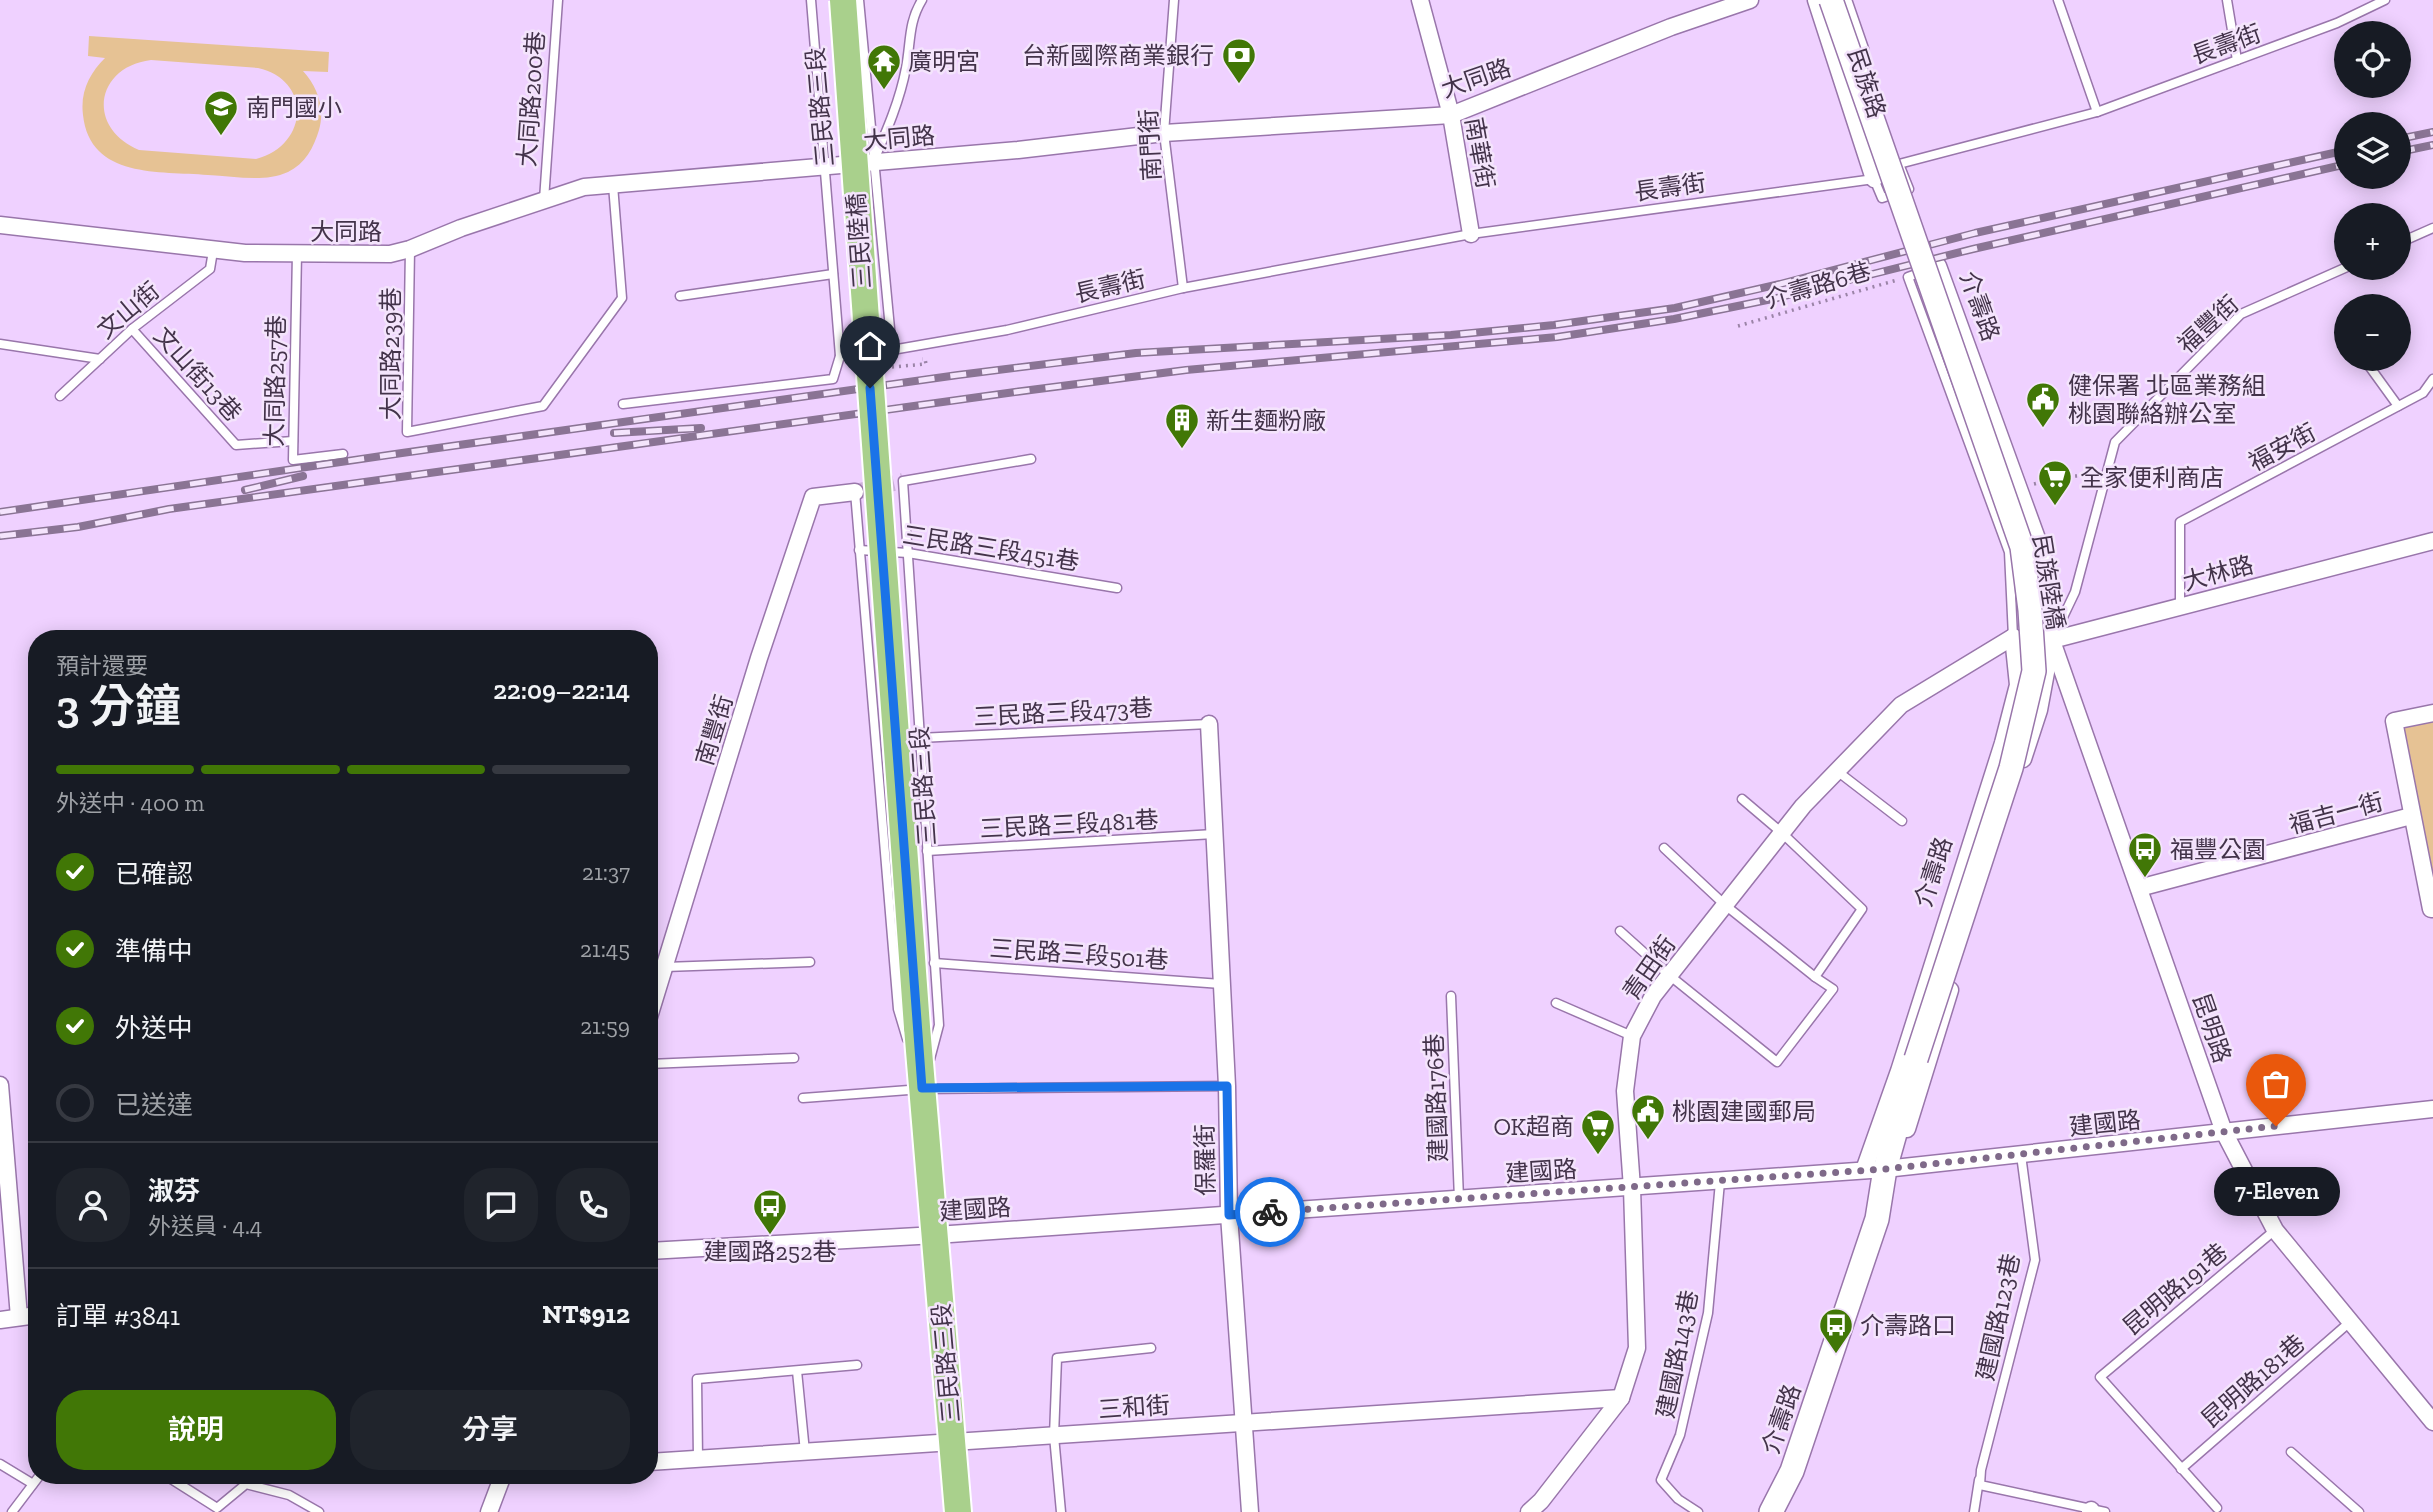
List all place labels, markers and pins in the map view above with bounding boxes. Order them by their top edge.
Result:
bank icon: 台新國際商業銀行 [1220,36,1258,85]
place label: 台新國際商業銀行 [1022,41,1214,70]
temple icon: 廣明宮 [865,42,903,91]
place label: 廣明宮 [908,47,980,76]
school or university icon: 南門國小 [202,88,240,137]
place label: 南門國小 [246,93,342,122]
pin [840,316,900,388]
place label: 健保署 北區業務組 桃園聯絡辦公室 [2068,371,2265,428]
public building icon: 健保署 北區業務組 桃園聯絡辦公室 [2024,380,2062,429]
building icon: 新生麵粉廠 [1163,401,1201,450]
place label: 新生麵粉廠 [1206,406,1326,435]
supermarket icon: 全家便利商店 [2036,458,2074,507]
place label: 全家便利商店 [2080,463,2224,492]
bus stop icon: 福豐公園 [2126,830,2164,879]
place label: 福豐公園 [2170,835,2266,864]
pin [2246,1054,2306,1126]
public building icon: 桃園建國郵局 [1629,1092,1667,1141]
place label: 桃園建國郵局 [1672,1097,1816,1126]
supermarket icon: OK超商 [1579,1107,1617,1156]
place label: OK超商 [1493,1112,1574,1141]
callout: 7-Eleven [2213,1168,2339,1217]
bus stop icon: 建國路252巷 [751,1187,789,1236]
place label: 建國路252巷 [703,1237,837,1266]
bus stop icon: 介壽路口 [1817,1306,1855,1355]
place label: 介壽路口 [1860,1311,1956,1340]

